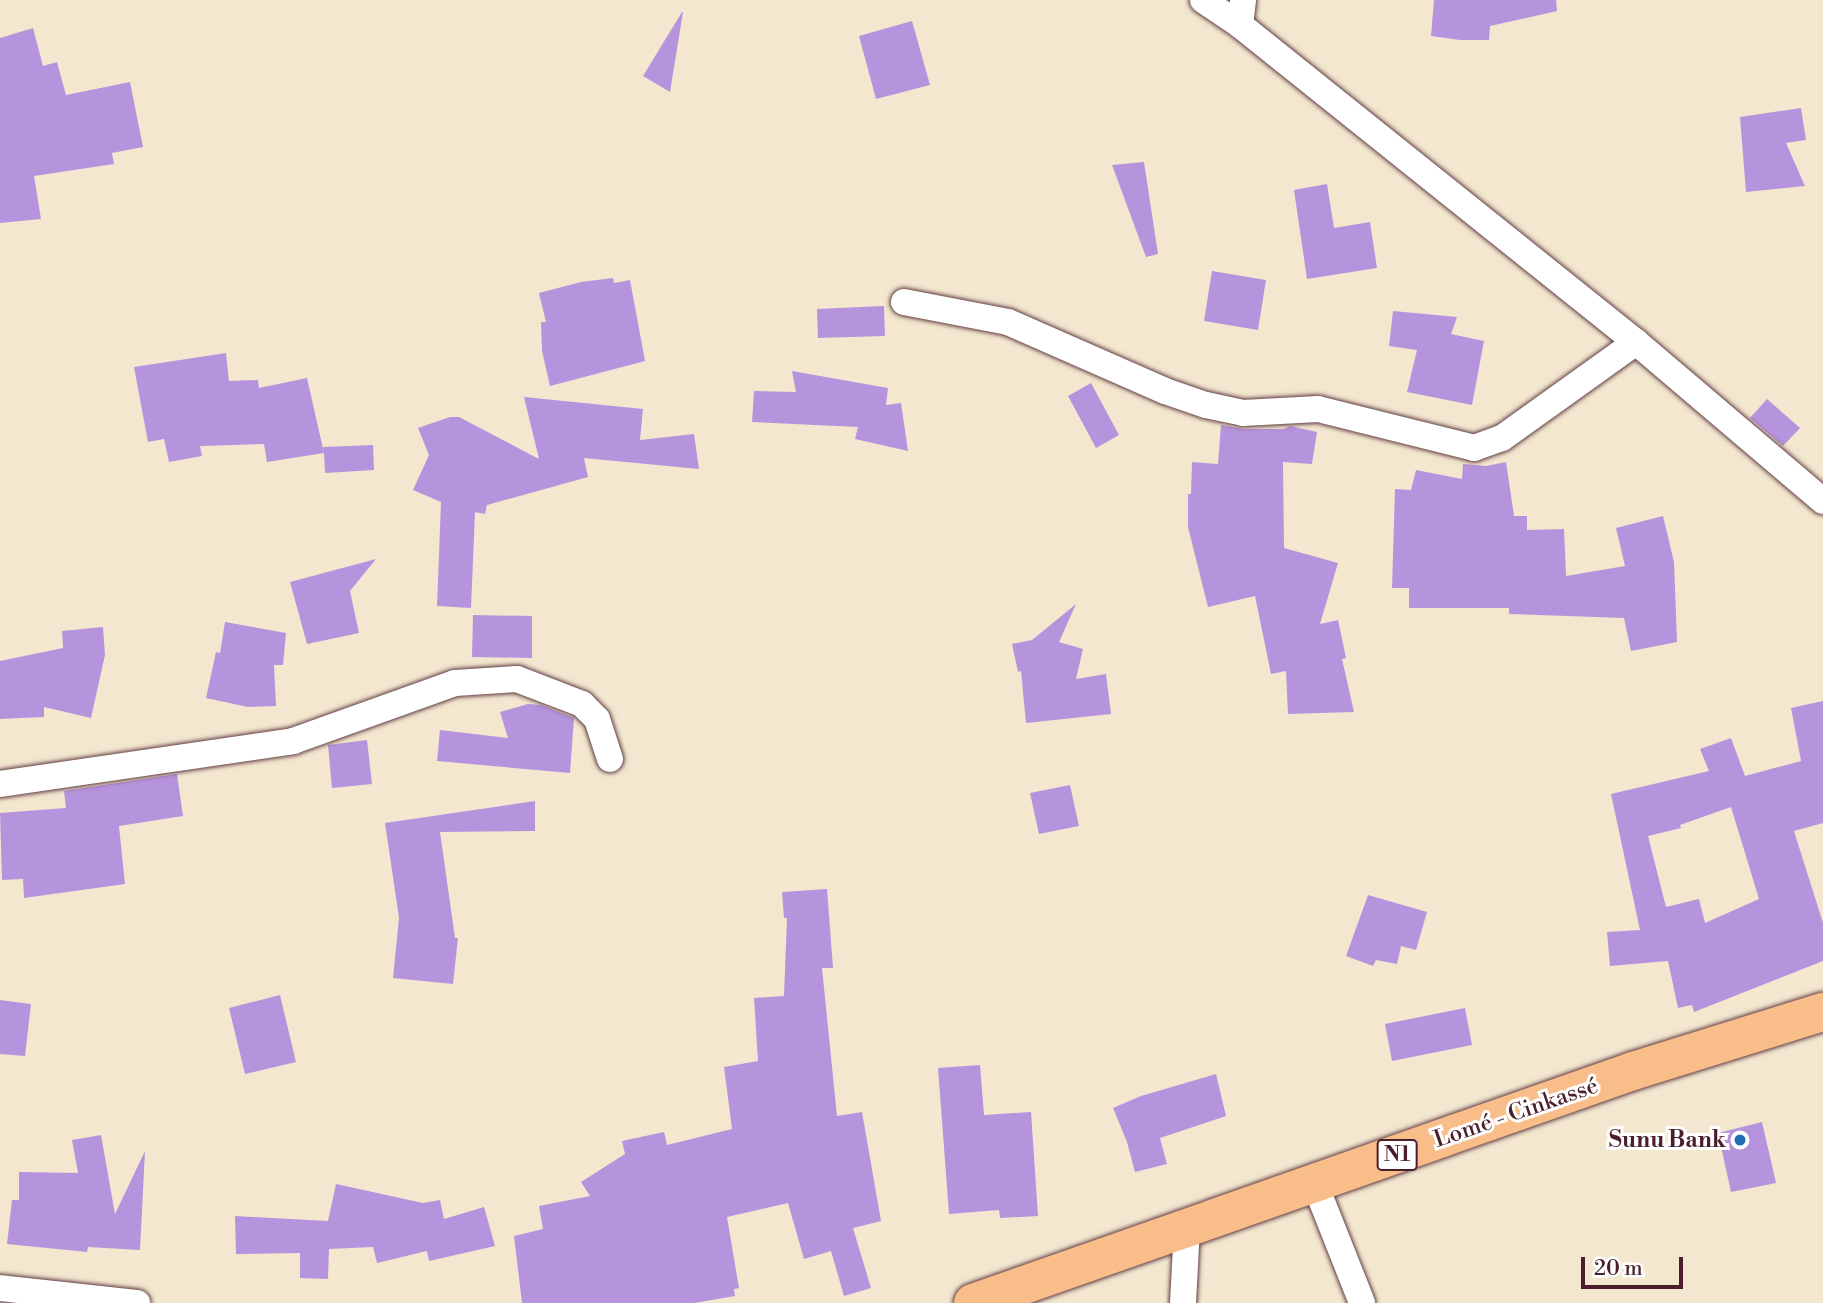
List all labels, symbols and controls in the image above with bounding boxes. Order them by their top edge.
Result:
street label: Lomé - Cinkassé [1430,1072,1602,1154]
place label: Sunu Bank [1609,1126,1726,1154]
marker: Sunu Bank [1732,1132,1748,1148]
road number: N1 [1376,1138,1418,1172]
scale bar [1585,1244,1686,1288]
text: 20 m [1594,1256,1643,1282]

